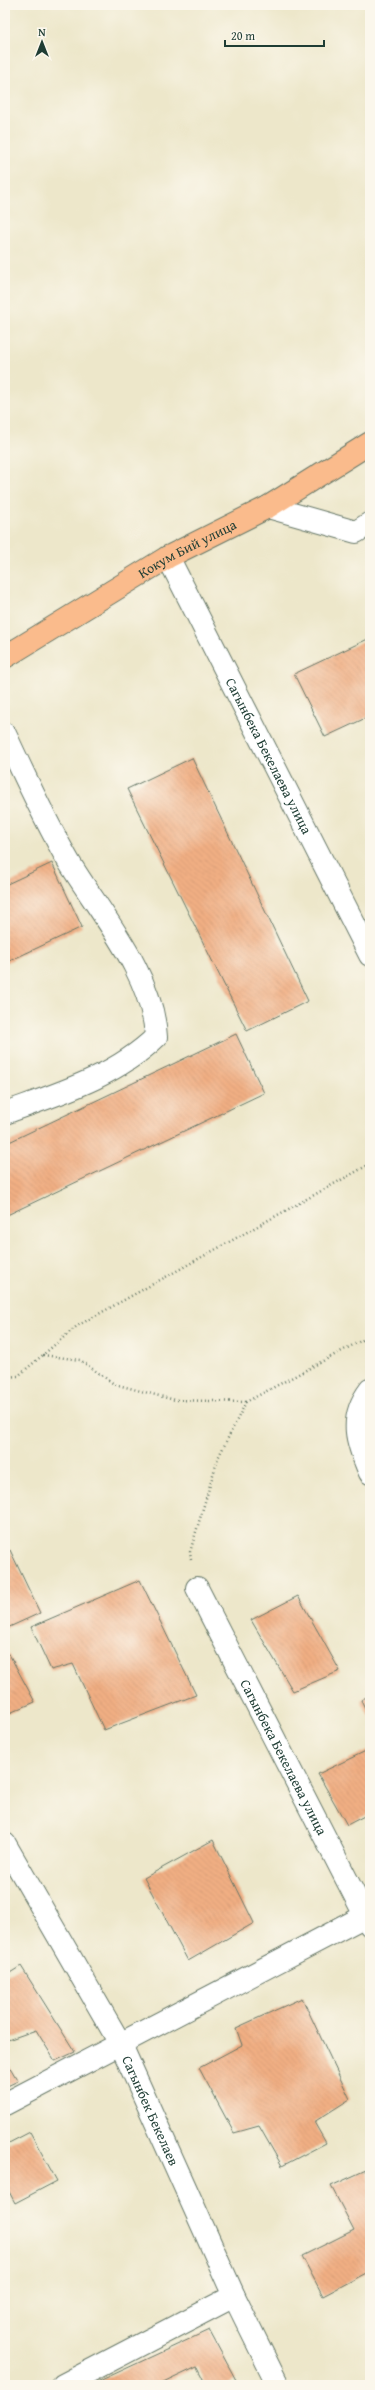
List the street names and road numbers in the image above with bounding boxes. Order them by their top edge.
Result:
street label: Кокум Бий улица [134,514,240,583]
street label: Сагынбека Бекелаева улица [221,674,317,838]
street label: Сагынбека Бекелаева улица [235,1676,332,1839]
street label: Сагынбек Бекелаев [117,2052,184,2169]

